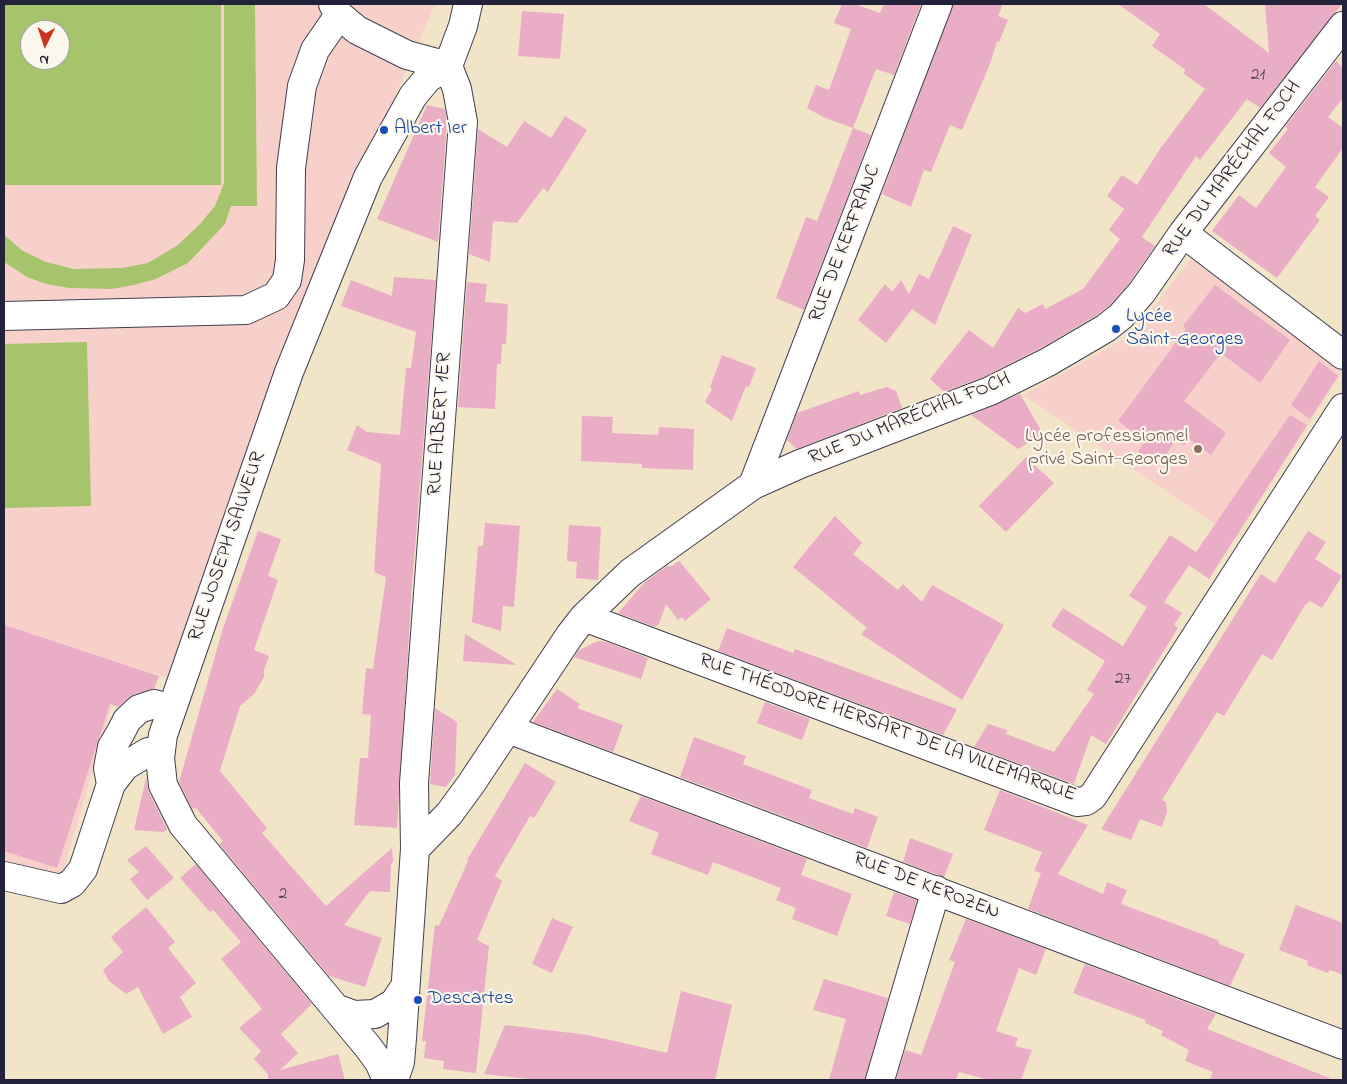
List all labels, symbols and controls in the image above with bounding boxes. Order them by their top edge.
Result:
north arrow [20,20,70,70]
text: N [39,49,49,70]
house number: 21 [1251,65,1265,87]
street label: RUE DU MARÉCHAL FOCH [1159,77,1307,263]
place label: Albert Ier [394,118,467,142]
marker: Albert Ier [378,124,390,136]
street label: RUE DE KERFRANC [805,162,887,326]
place label: Lycée Saint-Georges [1126,306,1244,353]
marker: Lycée Saint-Georges [1110,323,1122,335]
street label: RUE ALBERT 1ER [424,352,458,496]
street label: RUE DU MARÉCHAL FOCH [806,369,1014,471]
place label: Lycée professionnel privé Saint-Georges [1025,426,1188,473]
marker: Lycée professionnel privé Saint-Georges [1192,443,1204,455]
street label: RUE JOSEPH SAUVEUR [184,449,272,645]
street label: RUE THÉODORE HERSART DE LA VILLEMARQUE [695,649,1079,809]
house number: 27 [1115,669,1131,691]
street label: RUE DE KEROZEN [849,848,1003,926]
house number: 2 [279,884,287,906]
place label: Descartes [428,988,514,1012]
marker: Descartes [412,994,424,1006]

